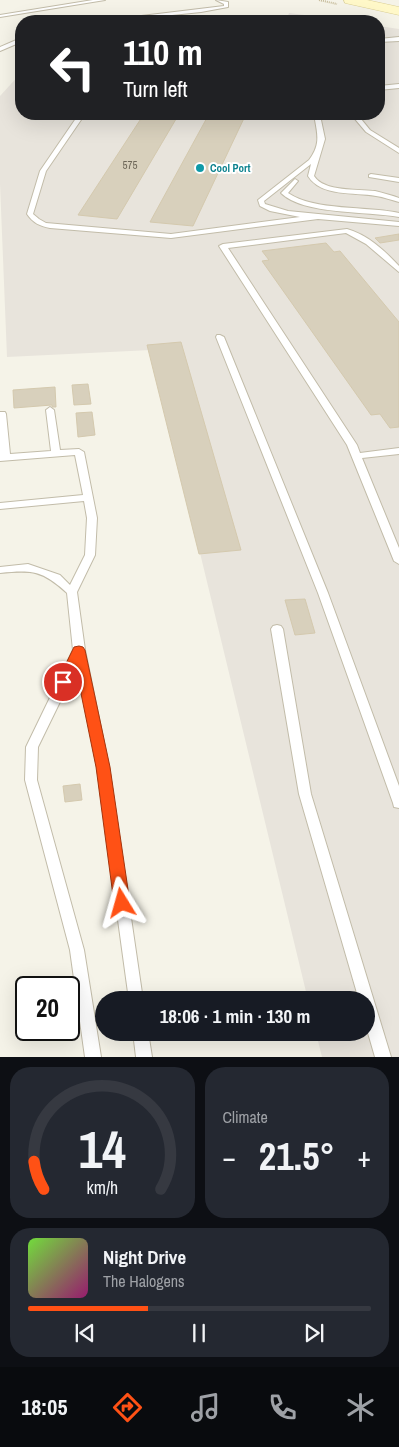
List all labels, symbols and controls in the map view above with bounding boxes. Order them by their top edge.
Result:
text: 110 m [123,29,203,76]
icon: left [40,35,105,100]
text: Turn left [123,74,188,104]
house number: 575 [122,158,138,172]
place label: Cool Port [210,161,251,175]
marker: Cool Port [194,162,206,174]
pin [42,661,84,703]
icon: arrive [49,668,77,696]
position arrow [95,876,147,928]
speed limit sign: 20 [15,976,80,1041]
text: 18:06 · 1 min · 130 m [160,1003,310,1029]
text: Climate [223,1106,268,1128]
text: 14 [79,1114,126,1184]
text: 21.5° [259,1131,335,1182]
text: − [223,1138,236,1176]
text: + [358,1138,371,1176]
text: km/h [86,1176,118,1200]
text: Night Drive [103,1244,186,1270]
text: The Halogens [103,1270,185,1292]
icon: previous [71,1319,99,1347]
icon: pause [185,1319,213,1347]
icon: next [300,1319,328,1347]
icon: directions [110,1390,145,1425]
icon: music [188,1390,223,1425]
icon: phone [265,1390,300,1425]
icon: climate [343,1390,378,1425]
text: 18:05 [21,1392,67,1422]

